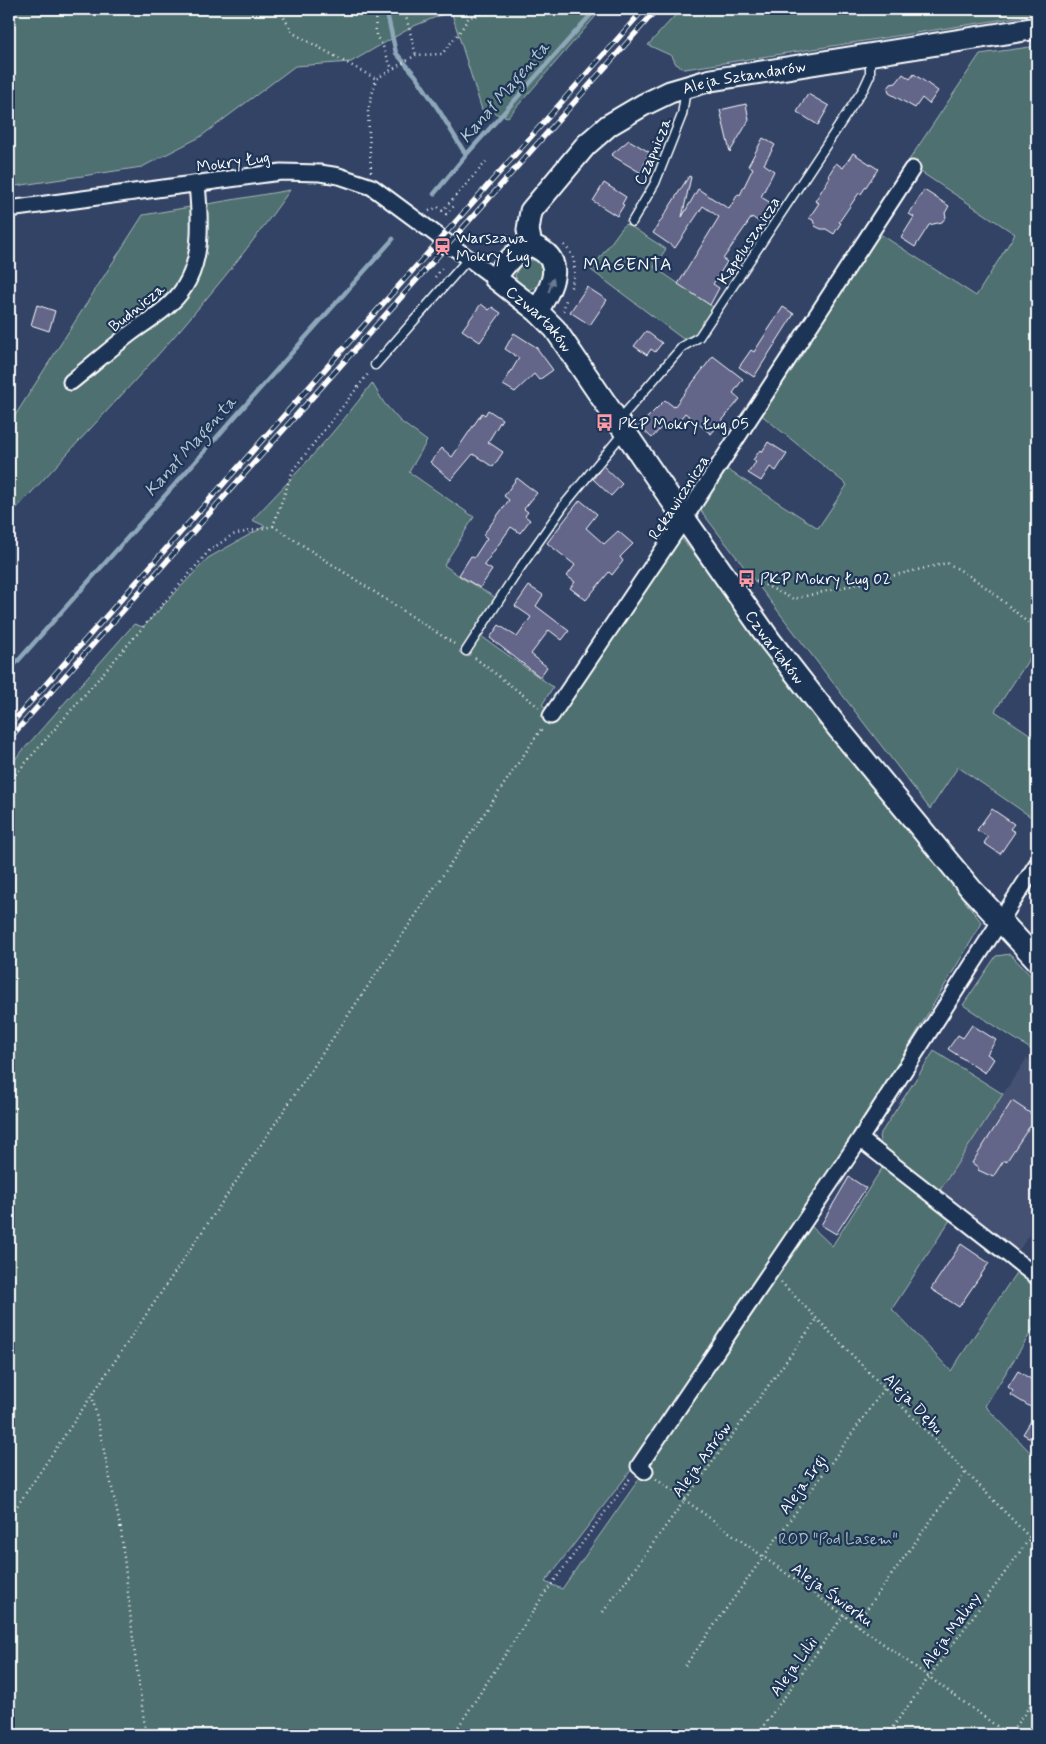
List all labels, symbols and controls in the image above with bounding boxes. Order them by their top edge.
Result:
water label: Kanał Magenta [454,36,558,150]
street label: Aleja Sztandarów [680,56,807,100]
street label: Czapnicza [630,114,677,189]
street label: Mokry Ług [195,147,271,178]
street label: Kapelusznicza [713,193,786,289]
place label: Warszawa Mokry Ług [456,228,530,267]
station icon: Warszawa Mokry Ług [432,236,452,256]
district label: MAGENTA [583,253,673,277]
one-way arrow [547,277,555,292]
street label: Budnicza [105,279,170,337]
street label: Czwartaków [501,282,577,357]
water label: Kanał Magenta [139,390,245,503]
bus stop icon: PKP Mokry Ług 05 [594,413,614,433]
place label: PKP Mokry Ług 05 [618,414,749,435]
street label: Rękawicznicza [644,451,715,544]
bus stop icon: PKP Mokry Ług 02 [736,568,756,588]
place label: PKP Mokry Ług 02 [760,569,891,590]
street label: Czwartaków [740,607,809,689]
street label: Aleja Dębu [879,1369,947,1439]
street label: Aleja Astrów [668,1418,737,1502]
street label: Aleja Irgi [775,1451,833,1519]
park label: ROD "Pod Lasem" [778,1529,898,1550]
street label: Aleja Świerku [787,1558,877,1632]
street label: Aleja Maliny [917,1589,986,1673]
street label: Aleja Lilii [766,1633,823,1701]

